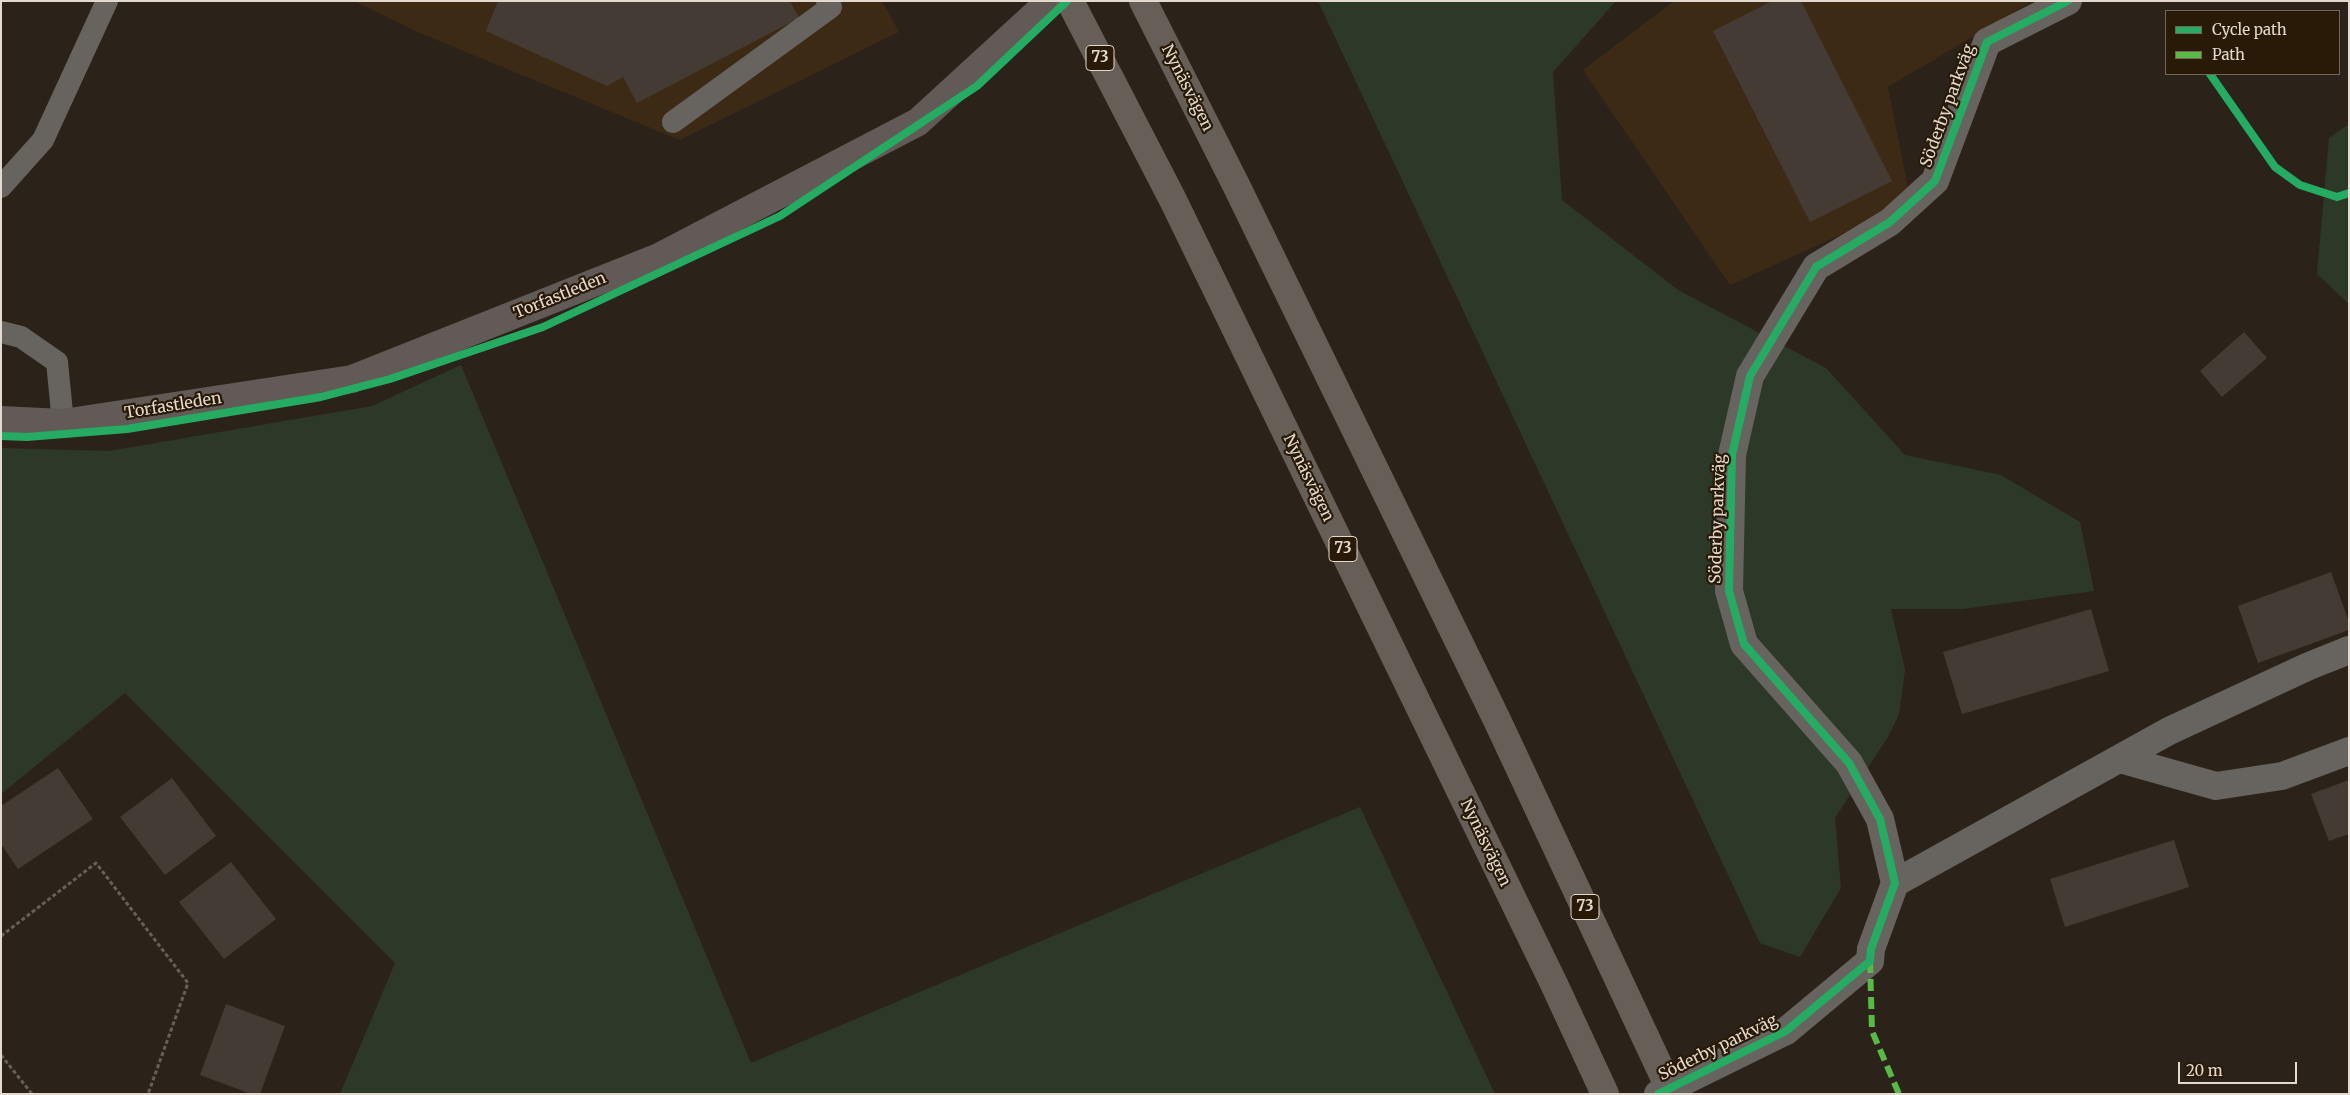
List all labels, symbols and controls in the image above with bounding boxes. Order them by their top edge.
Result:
legend [2165,10,2340,75]
text: Cycle path [2212,20,2287,39]
street label: Nynäsvägen [1157,42,1217,134]
street label: Söderby parkväg [1917,42,1979,170]
text: Path [2212,45,2245,64]
road number: 73 [1086,46,1114,70]
street label: Torfastleden [511,269,609,323]
street label: Torfastleden [123,389,223,423]
street label: Nynäsvägen [1279,431,1337,525]
street label: Söderby parkväg [1706,454,1730,584]
road number: 73 [1329,536,1357,562]
street label: Nynäsvägen [1456,796,1514,890]
road number: 73 [1571,894,1599,920]
street label: Söderby parkväg [1655,1011,1781,1085]
scale bar [2180,1052,2299,1084]
text: 20 m [2186,1061,2223,1080]

